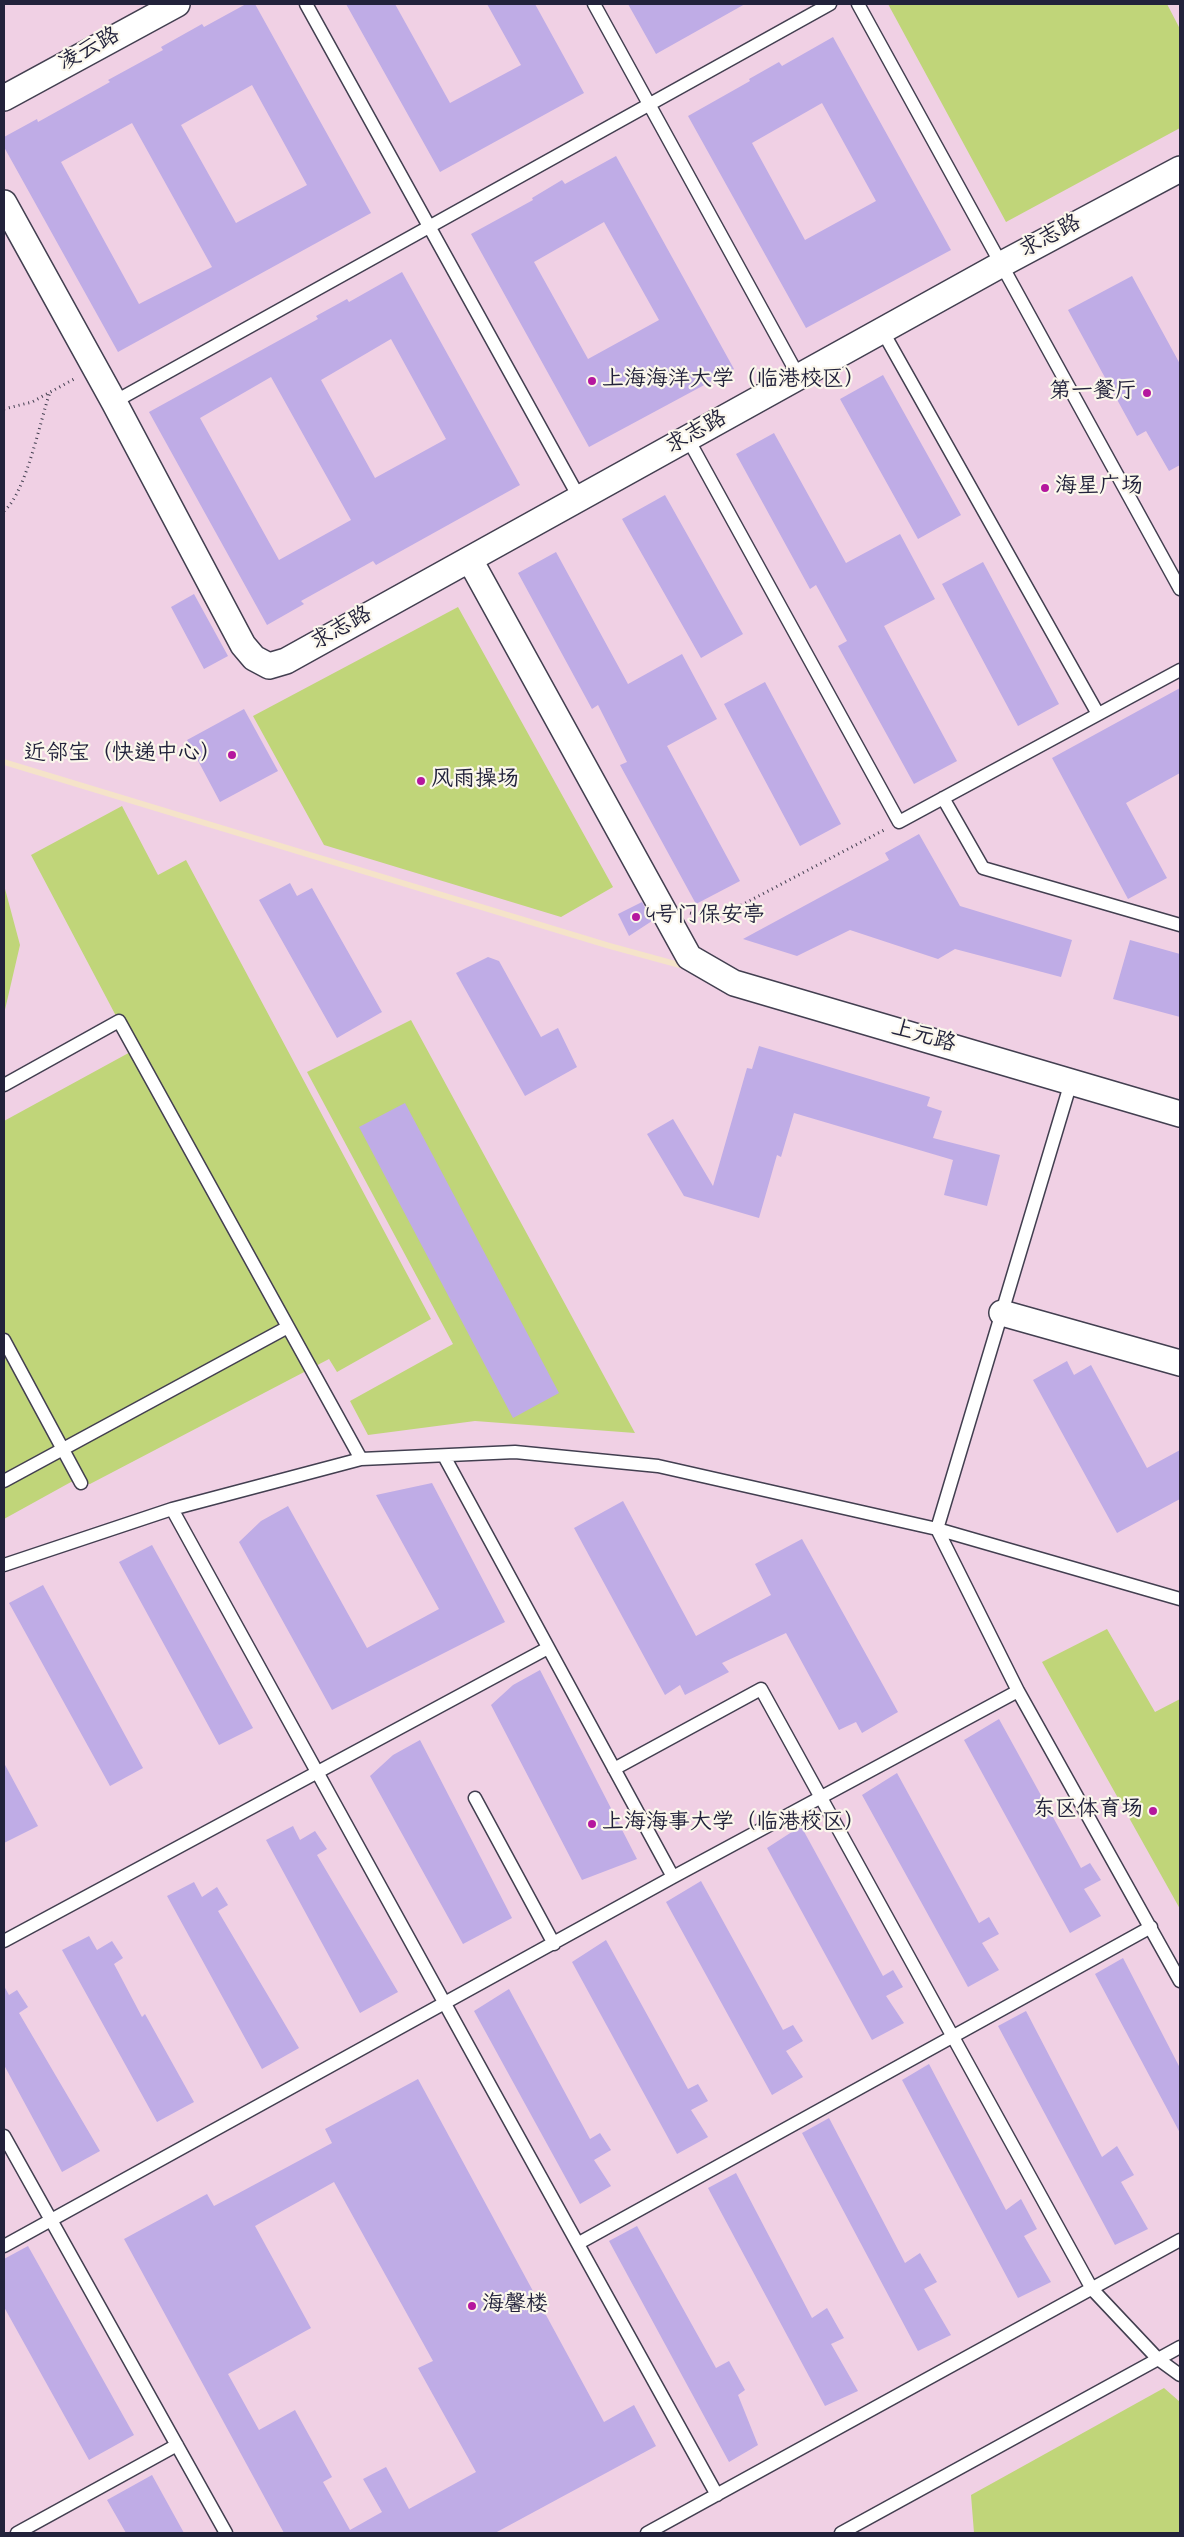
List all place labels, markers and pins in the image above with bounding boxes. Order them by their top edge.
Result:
place label: 上海海洋大学（临港校区） [602,368,866,394]
marker: 上海海洋大学（临港校区） [586,375,598,387]
place label: 第一餐厅 [1049,380,1137,406]
marker: 第一餐厅 [1141,387,1153,399]
place label: 海星广场 [1055,475,1143,501]
marker: 海星广场 [1039,482,1051,494]
place label: 近邻宝（快递中心） [24,742,222,768]
marker: 近邻宝（快递中心） [226,749,238,761]
place label: 风雨操场 [431,768,519,794]
marker: 风雨操场 [415,775,427,787]
place label: 4号门保安亭 [646,904,765,930]
marker: 4号门保安亭 [630,911,642,923]
place label: 东区体育场 [1033,1798,1143,1824]
marker: 东区体育场 [1147,1805,1159,1817]
place label: 上海海事大学（临港校区） [602,1811,866,1837]
marker: 上海海事大学（临港校区） [586,1818,598,1830]
place label: 海馨楼 [482,2293,548,2319]
marker: 海馨楼 [466,2300,478,2312]

